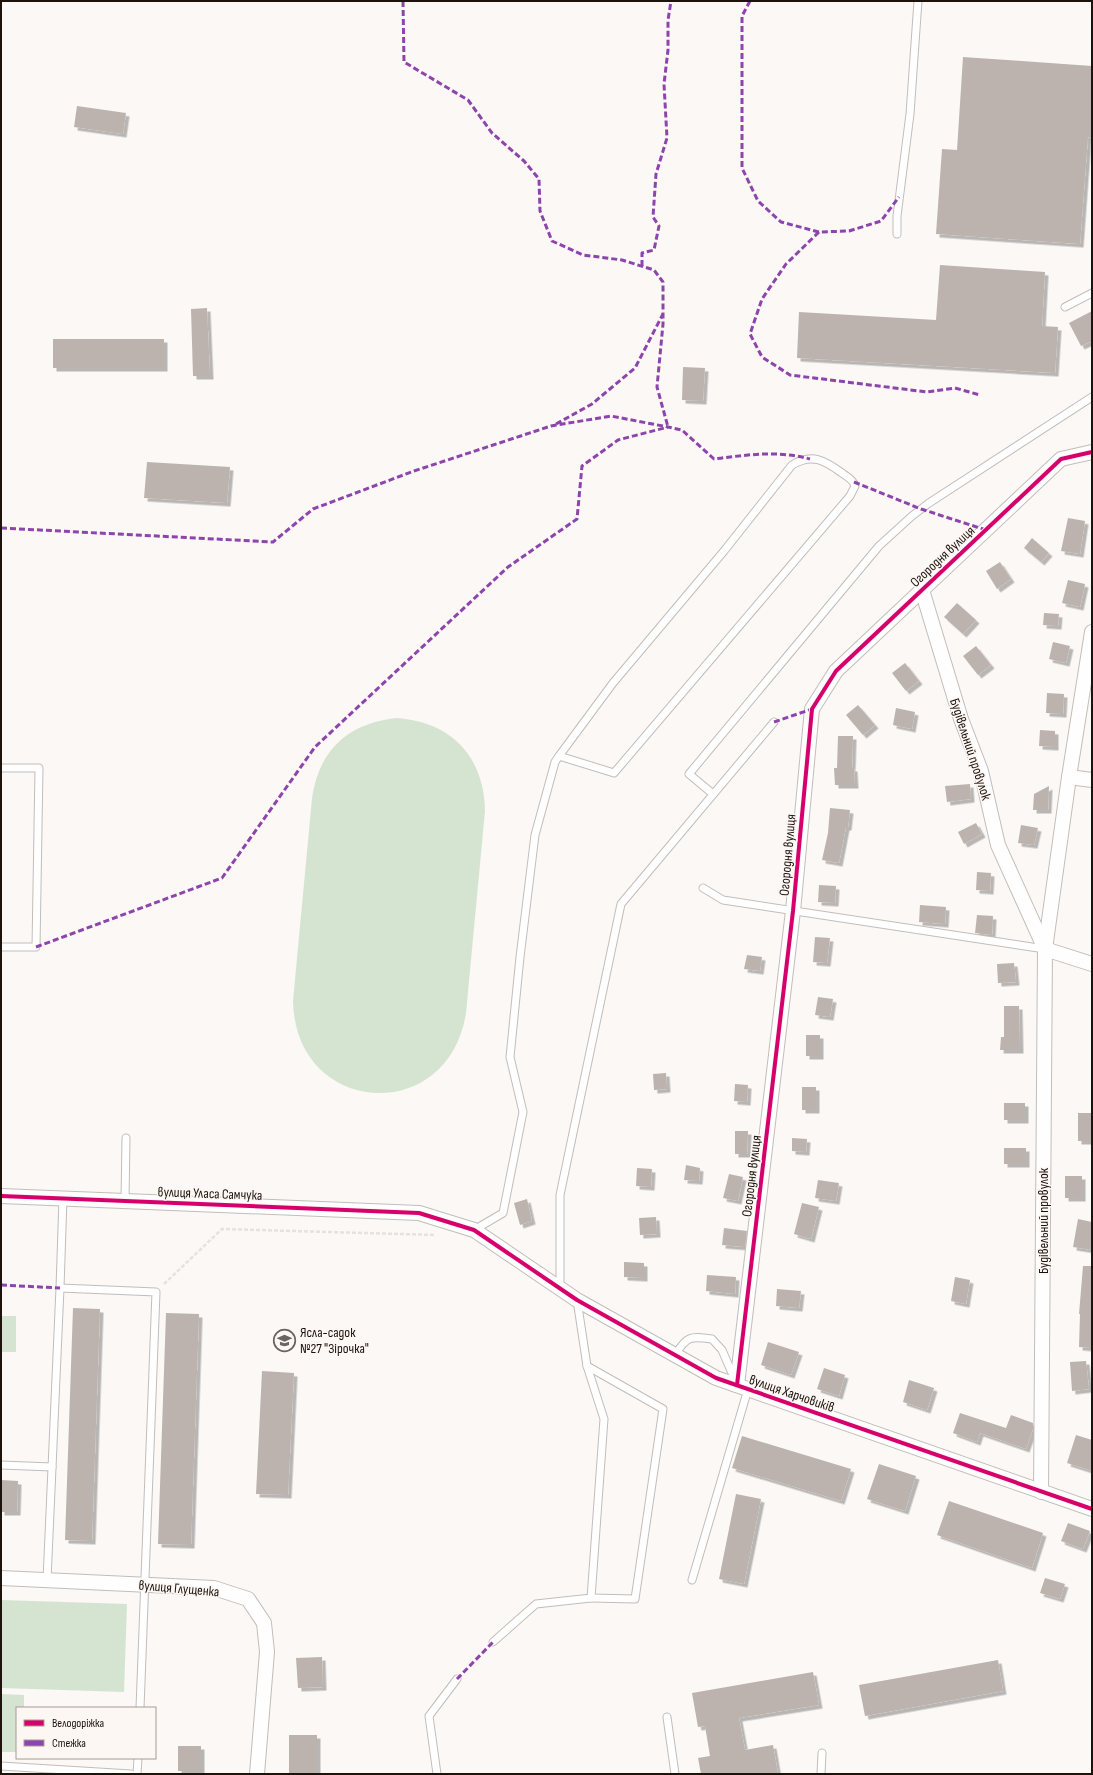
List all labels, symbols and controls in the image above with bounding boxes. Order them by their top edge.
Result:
street label: Огородня вулиця [907,522,978,591]
street label: Будівельний провулок [946,696,995,803]
street label: Огородня вулиця [775,813,800,897]
street label: Огородня вулиця [738,1134,765,1218]
street label: Будівельний провулок [1035,1167,1052,1274]
street label: вулиця Уласа Самчука [157,1183,263,1204]
place label: Ясла-садок №27 "Зірочка" [300,1324,369,1357]
school or university icon: Ясла-садок №27 "Зірочка" [271,1327,297,1353]
street label: вулиця Харчовиків [747,1371,837,1416]
street label: вулиця Глущенка [138,1577,220,1600]
legend [16,1707,156,1759]
text: Велодоріжка [52,1716,104,1731]
text: Стежка [52,1736,86,1751]

